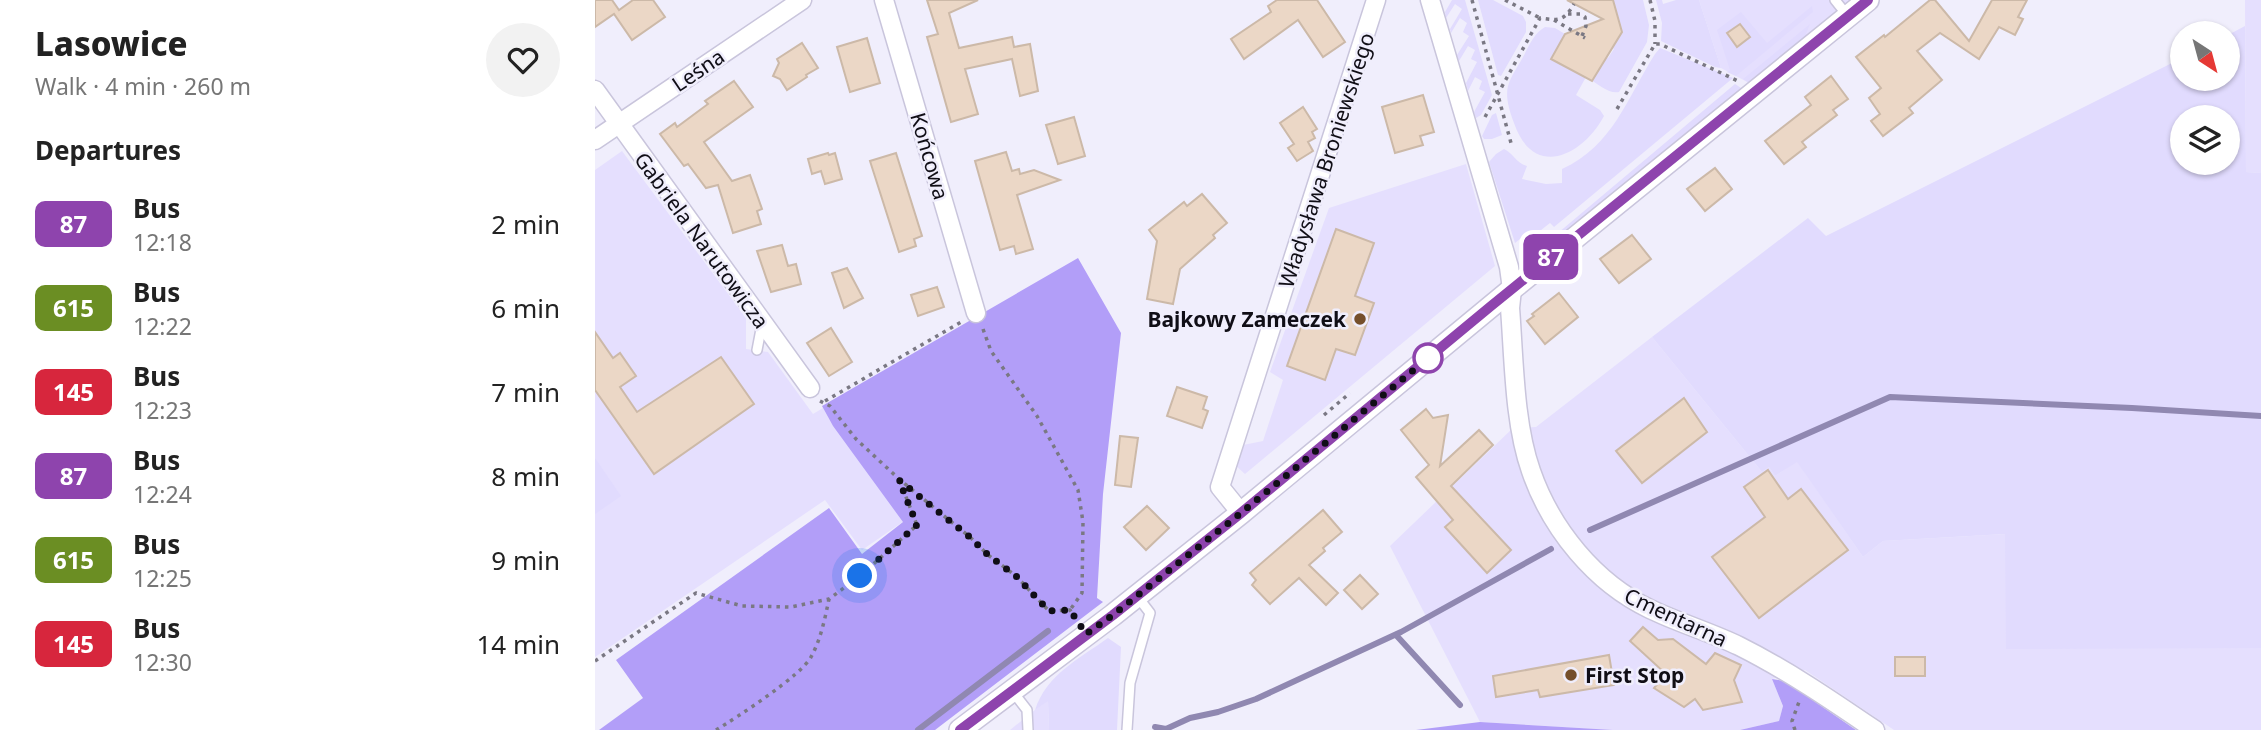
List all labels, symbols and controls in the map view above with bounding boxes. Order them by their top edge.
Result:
text: Lasowice [35,21,188,66]
north arrow [2170,21,2240,91]
map controls [2170,21,2240,175]
button: heart [486,23,560,97]
street label: Władysława Broniewskiego [1272,29,1380,291]
street label: Leśna [666,42,730,98]
text: Walk · 4 min · 260 m [35,70,251,102]
button: layers [2170,105,2240,175]
street label: Końcowa [904,109,956,203]
text: Departures [35,132,181,168]
street label: Gabriela Narutowicza [629,146,775,334]
text: Bus [133,190,180,226]
text: 2 min [491,206,560,242]
text: 87 [60,207,87,240]
text: 12:18 [133,226,192,258]
line badge: 87 [1520,234,1583,280]
text: 87 [1537,240,1565,273]
text: Bus [133,274,180,310]
text: 6 min [491,290,560,326]
text: 615 [53,291,94,324]
place label: Bajkowy Zameczek [1148,305,1347,333]
text: 12:22 [133,310,192,342]
marker: Bajkowy Zameczek [1352,311,1368,327]
unlabelled marker [1413,343,1443,373]
text: Bus [133,358,180,394]
text: 7 min [491,374,560,410]
text: 145 [53,375,94,408]
text: 12:23 [133,394,192,426]
text: Bus [133,442,180,478]
text: 8 min [491,458,560,494]
text: 87 [60,459,87,492]
text: 12:24 [133,478,192,510]
text: Bus [133,526,180,562]
text: 9 min [491,542,560,578]
text: 615 [53,543,94,576]
your location [842,558,877,593]
text: 12:25 [133,562,192,594]
street label: Cmentarna [1620,581,1732,653]
text: Bus [133,610,180,646]
text: 14 min [476,626,560,662]
text: 145 [53,627,94,660]
text: 12:30 [133,646,192,678]
place label: First Stop [1585,661,1684,689]
marker: First Stop [1563,667,1579,683]

